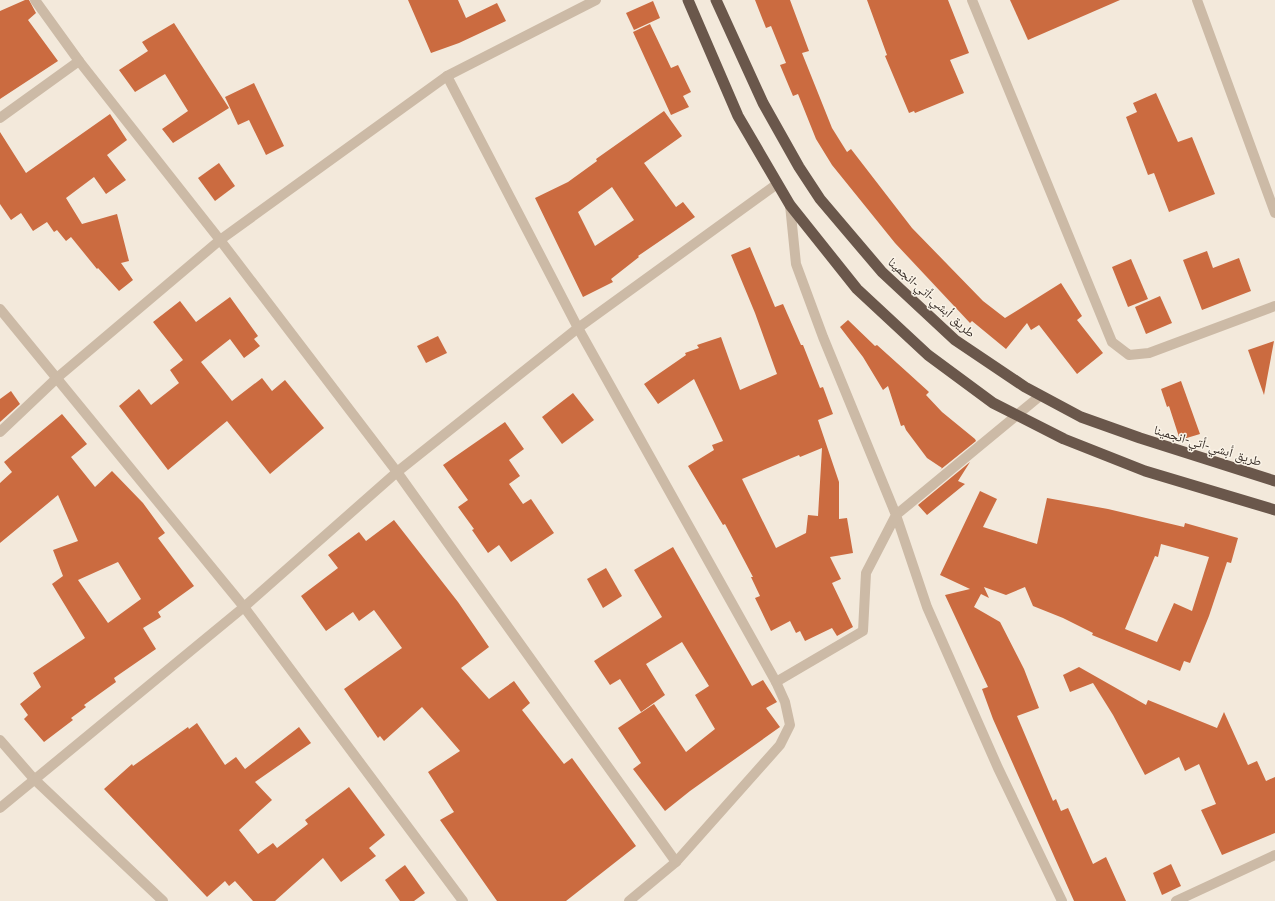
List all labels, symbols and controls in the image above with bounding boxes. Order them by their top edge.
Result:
street label: طريق أبشي-أتي-انجمينا [883,254,978,343]
street label: طريق أبشي-أتي-انجمينا [1151,422,1264,472]

